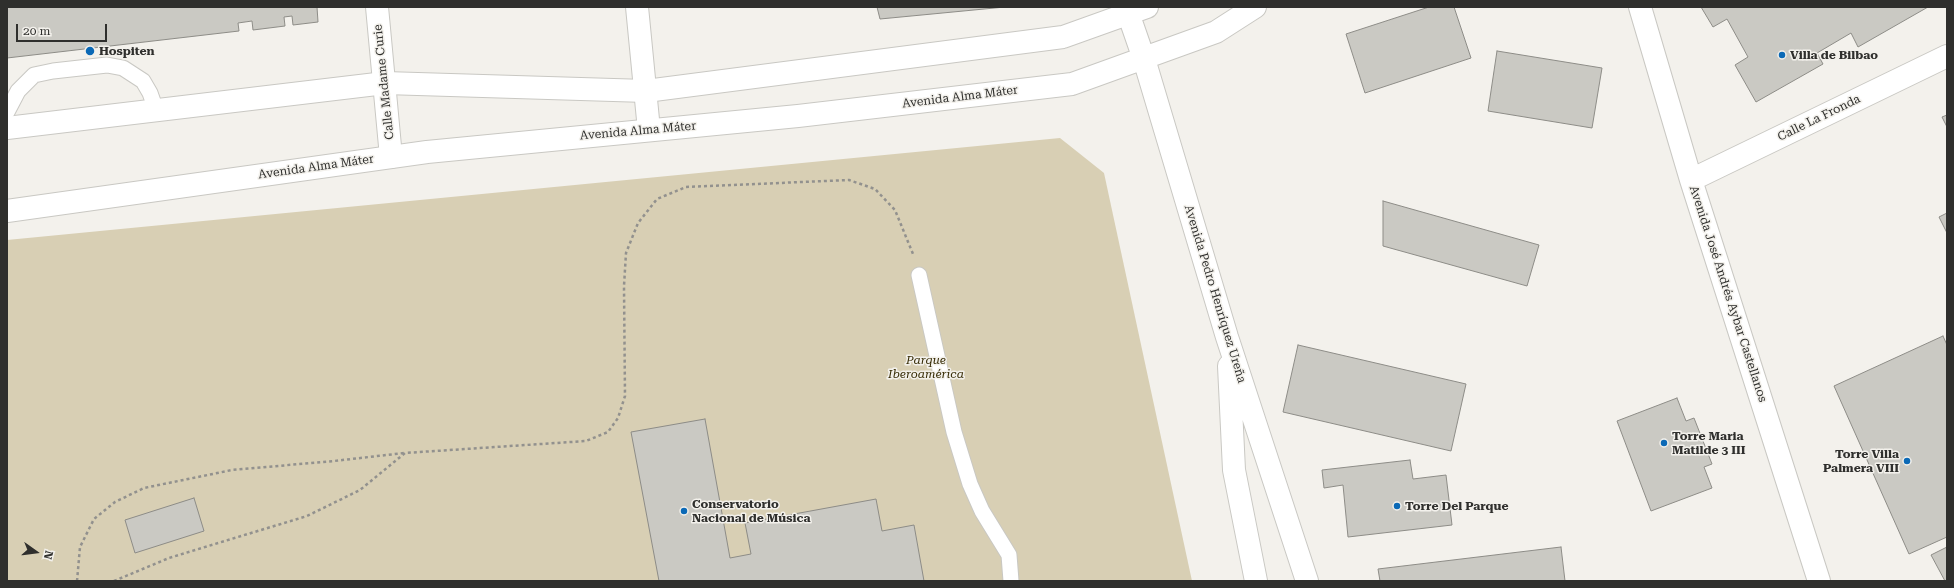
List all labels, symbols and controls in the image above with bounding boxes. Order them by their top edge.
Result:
scale bar [18,16,109,42]
text: 20 m [23,24,50,38]
street label: Calle Madame Curie [371,24,397,140]
place label: Hospiten [99,44,155,58]
marker: Hospiten [84,45,96,57]
place label: Villa de Bilbao [1790,48,1878,62]
marker: Villa de Bilbao [1777,50,1787,60]
street label: Avenida Alma Máter [901,83,1019,111]
street label: Calle La Fronda [1775,92,1863,144]
street label: Avenida Alma Máter [579,119,697,143]
street label: Avenida Alma Máter [257,152,375,182]
street label: Avenida José Andrés Aybar Castellanos [1686,184,1770,404]
street label: Avenida Pedro Henríquez Ureña [1181,203,1249,385]
park label: Parque Iberoamérica [888,353,964,381]
place label: Torre Maria Matilde 3 III [1672,429,1745,457]
marker: Torre Maria Matilde 3 III [1659,438,1669,448]
place label: Torre Villa Palmera VIII [1823,447,1899,475]
marker: Torre Villa Palmera VIII [1902,456,1912,466]
place label: Conservatorio Nacional de Música [692,497,810,525]
place label: Torre Del Parque [1405,499,1509,513]
marker: Torre Del Parque [1392,501,1402,511]
marker: Conservatorio Nacional de Música [679,506,689,516]
north arrow [16,532,56,572]
text: N [41,549,55,561]

